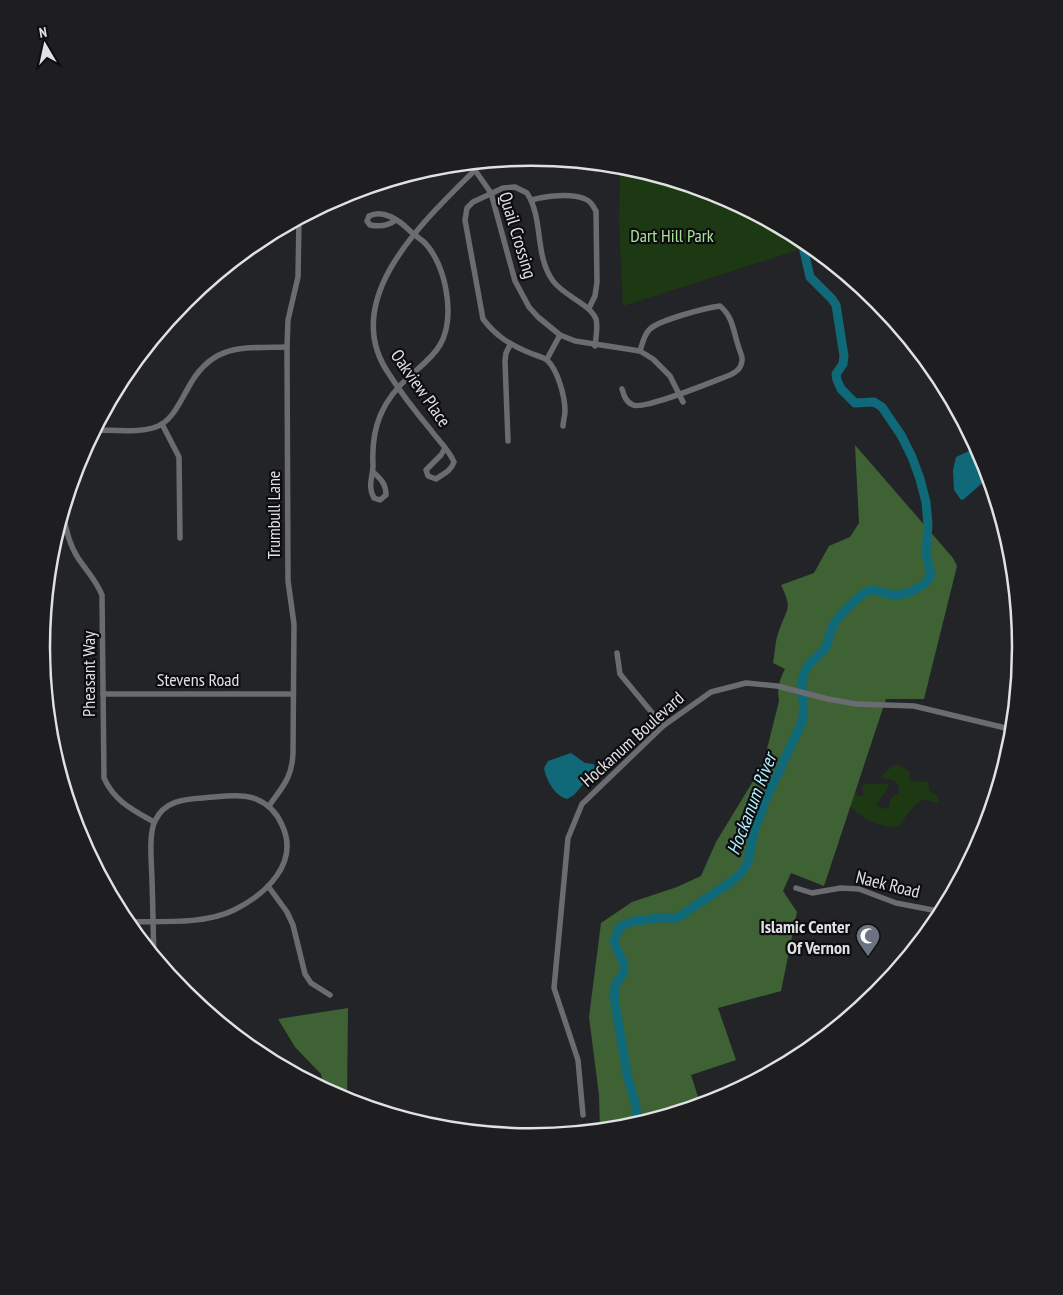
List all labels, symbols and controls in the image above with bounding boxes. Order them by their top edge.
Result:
north arrow [20,20,70,70]
text: N [38,23,48,42]
street label: Quail Crossing [494,189,542,281]
park label: Dart Hill Park [630,224,714,247]
street label: Oakview Place [386,345,456,431]
street label: Trumbull Lane [262,471,285,559]
street label: Pheasant Way [77,631,100,717]
street label: Stevens Road [157,668,239,691]
street label: Hockanum Boulevard [575,686,689,792]
water label: Hockanum River [721,747,782,858]
street label: Naek Road [853,865,923,903]
place label: Islamic Center Of Vernon [761,915,851,959]
mosque icon: Islamic Center Of Vernon [855,923,881,957]

